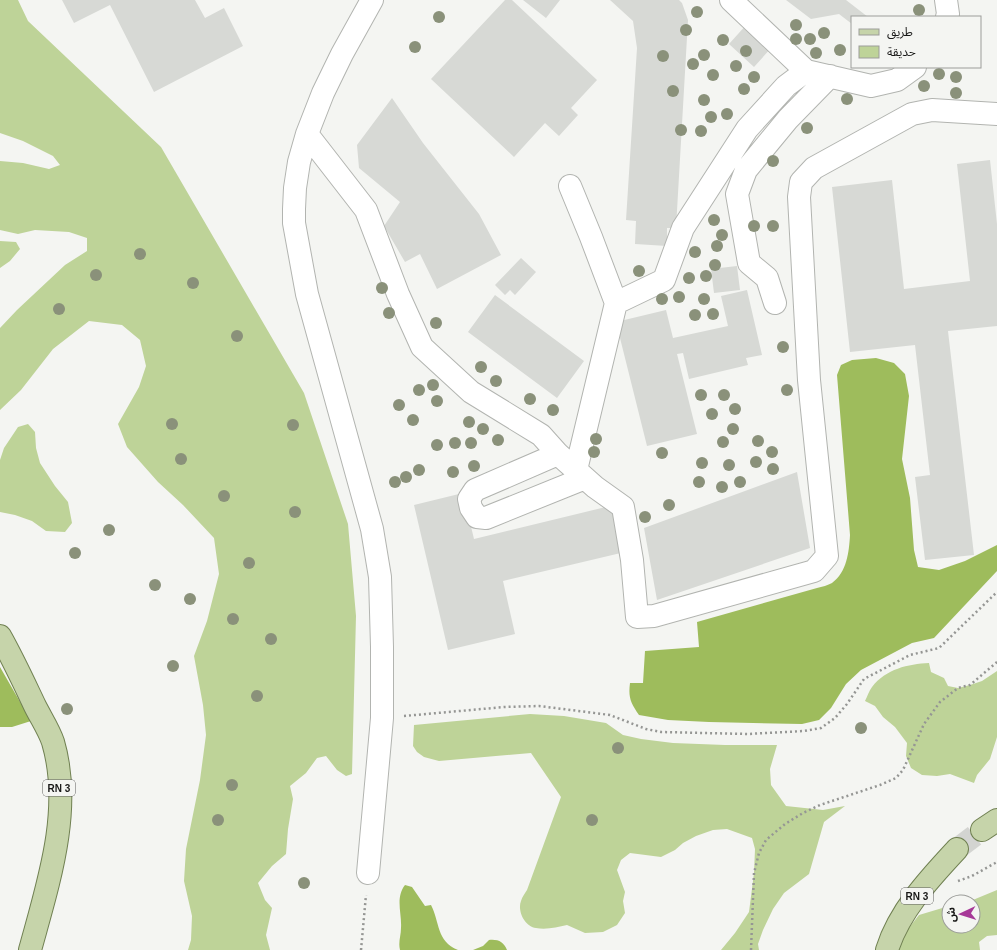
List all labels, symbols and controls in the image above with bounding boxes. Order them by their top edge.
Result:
legend [851,16,981,68]
text: طريق [887,25,913,40]
text: حديقة [887,45,916,59]
road number: RN 3 [43,780,75,796]
road number: RN 3 [901,888,933,904]
north arrow [941,894,981,934]
text: ش [945,907,959,923]

